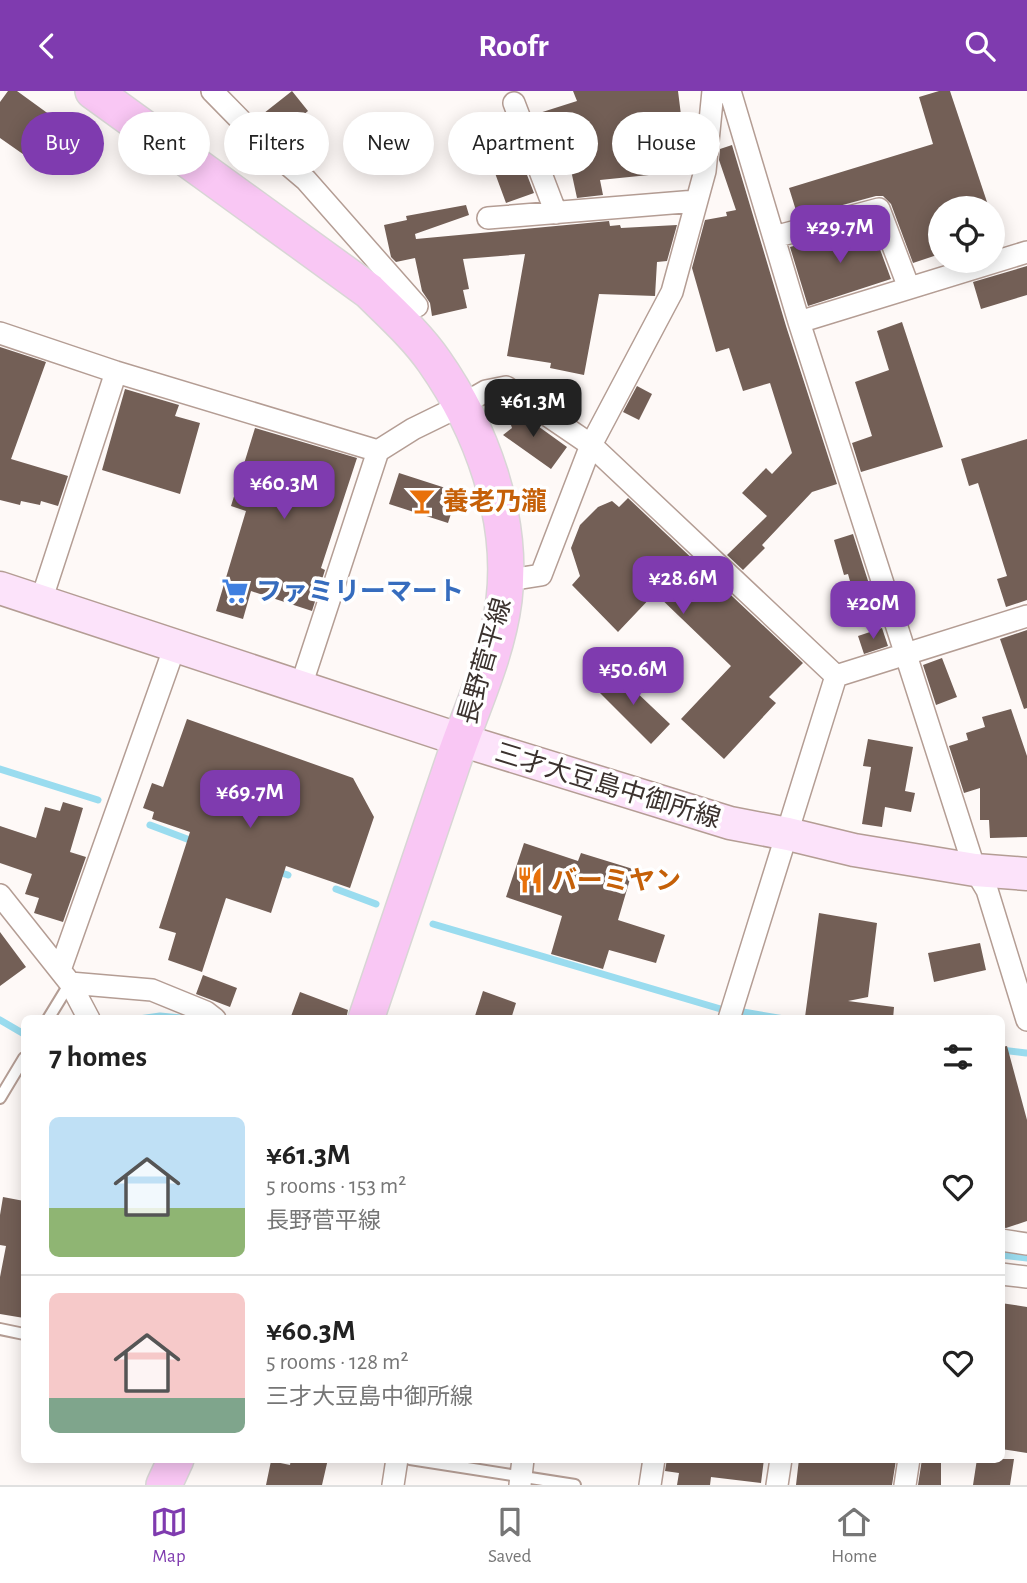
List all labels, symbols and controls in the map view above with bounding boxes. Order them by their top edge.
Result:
icon: back [28,27,66,65]
icon: search [961,27,999,65]
text: Roofr [478,30,549,62]
chip: Buy [21,112,104,175]
chip: Rent [118,112,210,175]
chip: Filters [224,112,329,175]
chip: New [343,112,434,175]
chip: Apartment [448,112,598,175]
chip: House [612,112,720,175]
map controls [928,196,1005,273]
button: locate [928,196,1005,273]
pin: ¥29.7M [783,205,897,265]
text: ¥29.7M [806,216,874,239]
pin: ¥61.3M [476,379,590,439]
text: ¥61.3M [501,390,566,413]
pin: ¥60.3M [227,461,341,521]
text: ¥60.3M [250,472,318,495]
bar icon: 養老乃瀧 [407,486,437,516]
place label: 養老乃瀧 [443,487,547,515]
pin: ¥28.6M [626,557,740,616]
text: ¥28.6M [649,567,717,590]
supermarket icon: ファミリーマート [220,576,250,606]
place label: ファミリーマート [256,579,464,605]
pin: ¥20M [832,581,914,641]
text: ¥20M [846,592,900,615]
street label: 長野菅平線 [454,595,515,727]
pin: ¥50.6M [576,647,690,707]
text: ¥50.6M [599,658,667,681]
street label: 三才大豆島中御所線 [492,737,724,833]
pin: ¥69.7M [193,771,307,830]
text: ¥69.7M [216,781,284,804]
restaurant icon: バーミヤン [515,865,545,895]
place label: バーミヤン [551,867,681,894]
icon: filters [939,1038,977,1076]
text: 7 homes [49,1042,147,1072]
text: ¥61.3M [266,1140,351,1170]
icon: home [105,1145,189,1229]
icon: heart [939,1168,977,1206]
text: 5 rooms · 153 m² [266,1175,406,1198]
text: 長野菅平線 [266,1210,381,1233]
text: ¥60.3M [266,1316,356,1346]
icon: home [105,1321,189,1405]
icon: heart [939,1344,977,1382]
text: 5 rooms · 128 m² [266,1351,408,1374]
text: 三才大豆島中御所線 [266,1386,473,1409]
tab: Map [150,1503,188,1568]
tab: Saved [488,1503,531,1568]
tab: Home [831,1503,877,1568]

